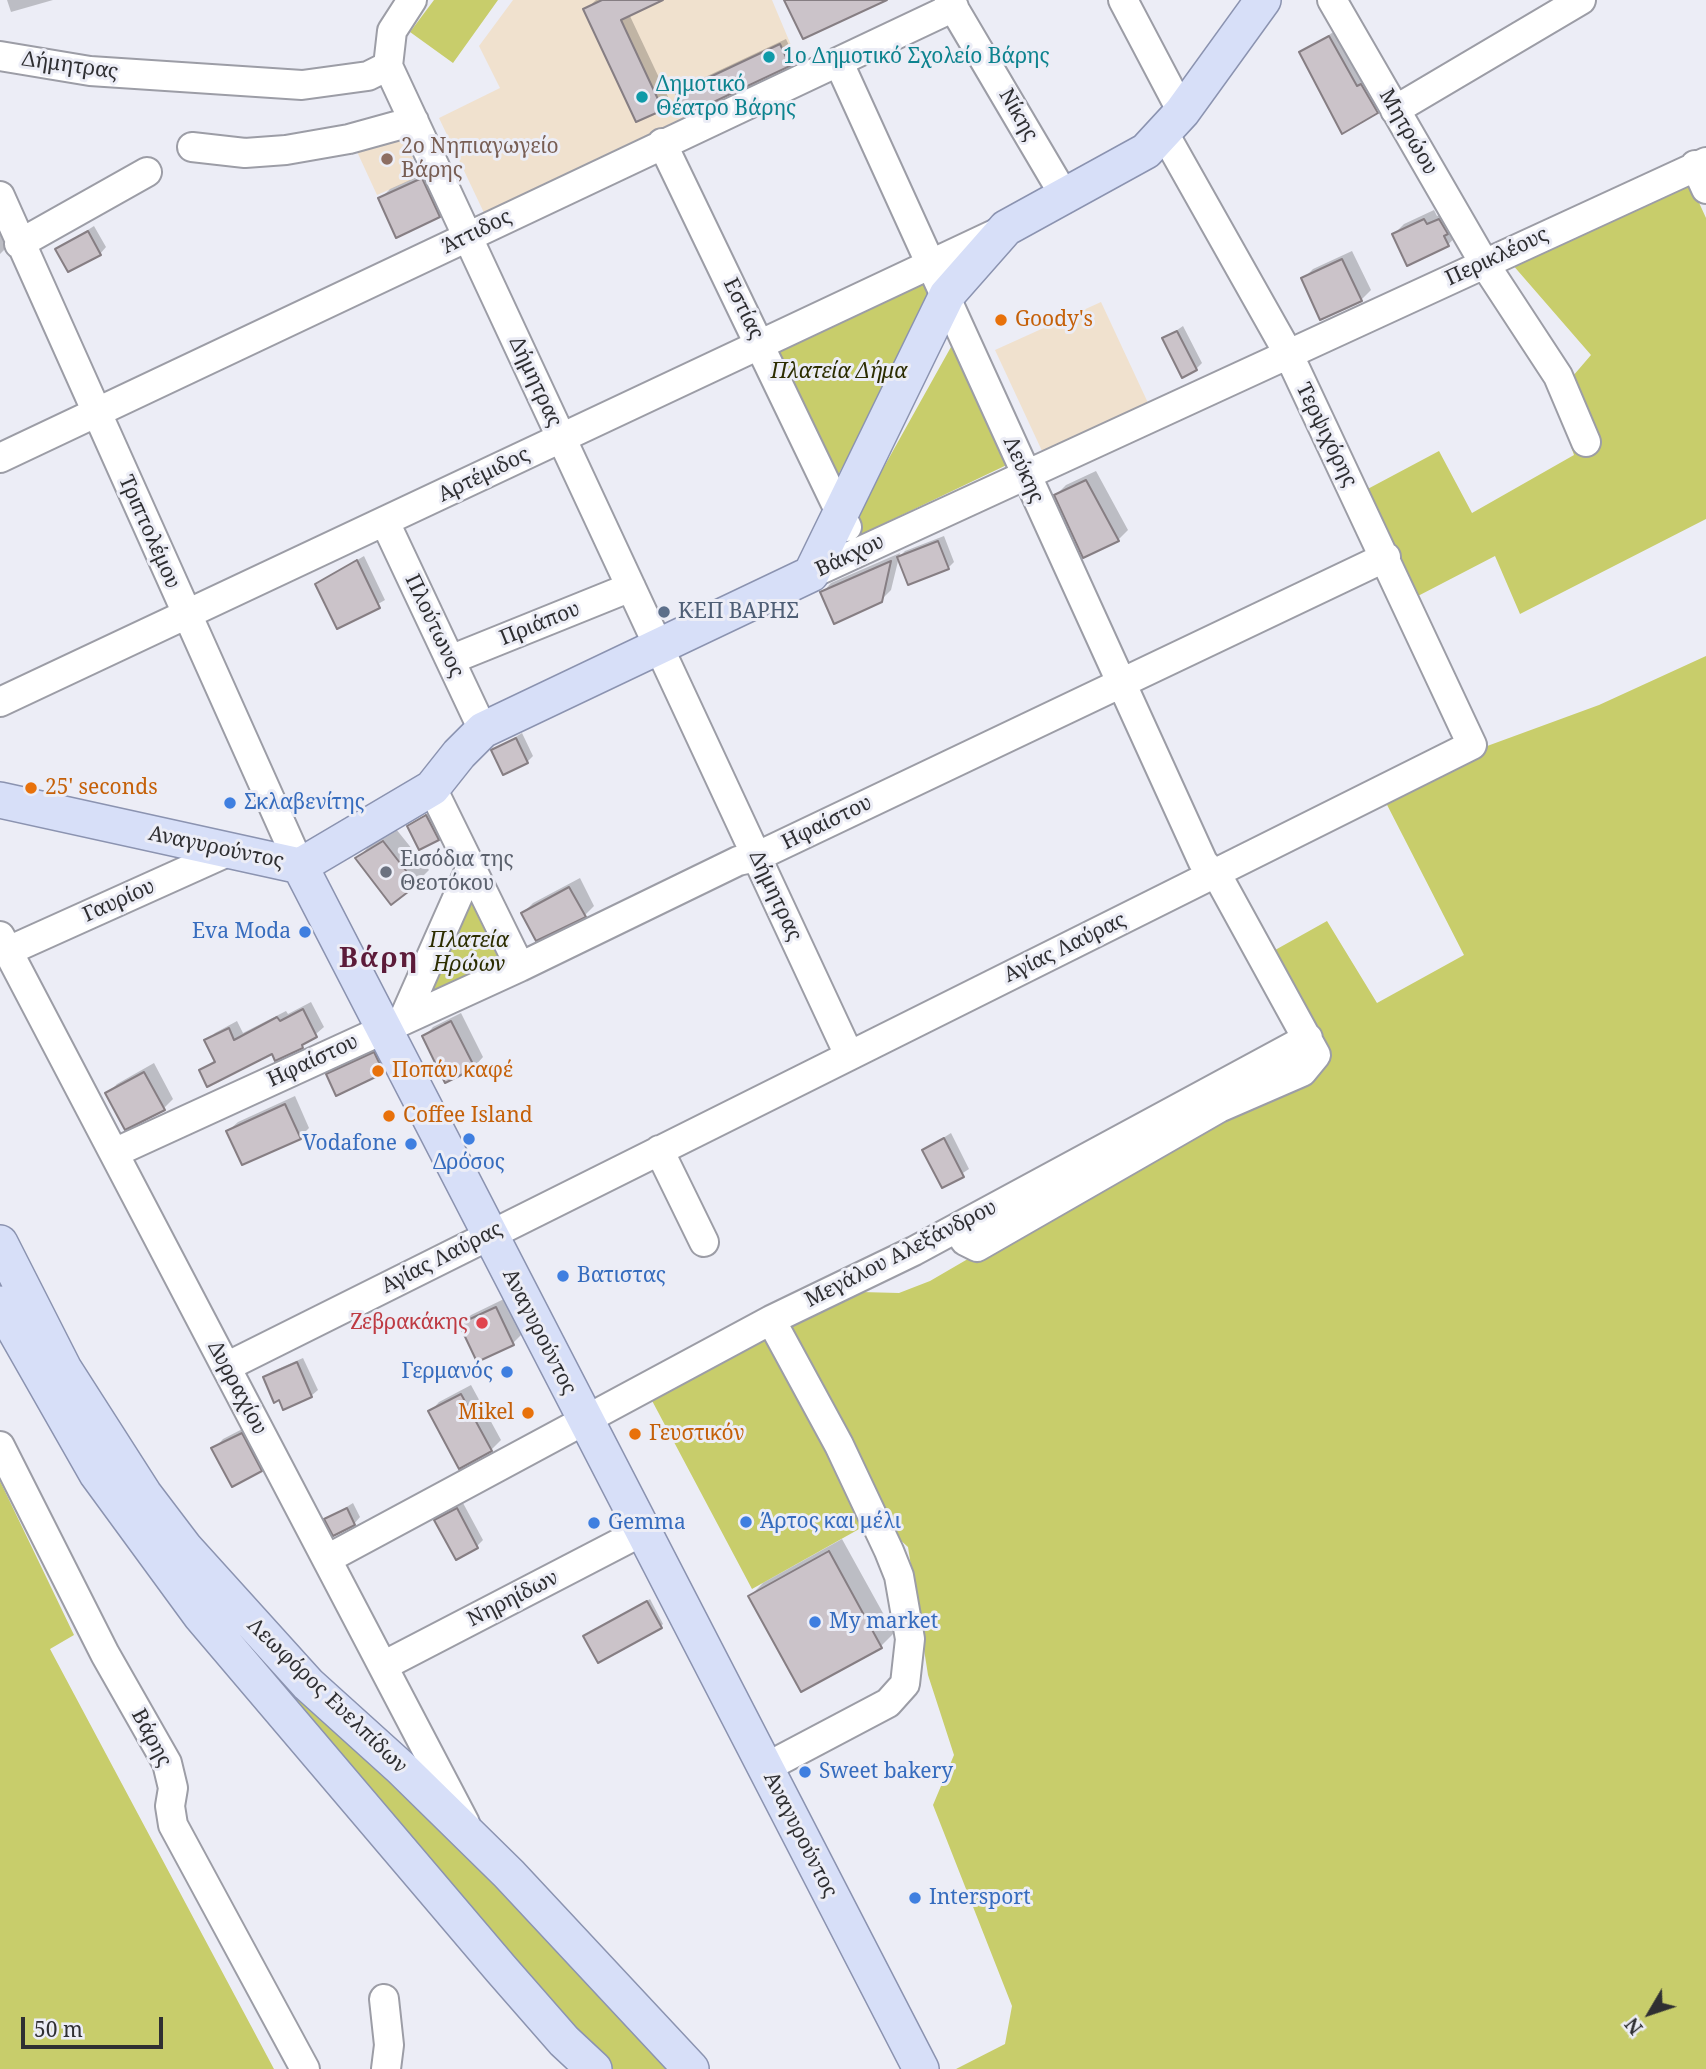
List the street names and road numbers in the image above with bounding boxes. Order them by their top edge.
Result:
street label: Δήμητρας [20,47,120,85]
street label: Νίκης [993,84,1043,146]
street label: Μητρώου [1373,85,1443,179]
street label: Άττιδος [438,204,516,260]
street label: Περικλέους [1442,222,1552,292]
street label: Εστίας [717,274,769,344]
street label: Δήμητρας [503,333,567,431]
street label: Τερψιχόρης [1290,379,1362,491]
street label: Λεύκης [997,433,1049,507]
street label: Αρτέμιδος [434,442,534,508]
street label: Τριπτολέμου [113,471,185,593]
street label: Βάκχου [812,529,888,583]
street label: Πλούτωνος [399,570,469,682]
street label: Πριάπου [496,597,584,651]
street label: Ηφαίστου [778,790,876,856]
street label: Αναγυρούντος [146,821,286,875]
street label: Δήμητρας [743,847,807,945]
street label: Γαυρίου [79,874,159,928]
street label: Αγίας Λαύρας [1000,908,1130,988]
street label: Ηφαίστου [264,1029,362,1093]
street label: Μεγάλου Αλεξάνδρου [801,1195,1001,1313]
street label: Αγίας Λαύρας [377,1217,507,1299]
street label: Αναγυρούντος [497,1265,581,1399]
street label: Δυρραχίου [202,1337,272,1439]
street label: Νηρηίδων [463,1565,563,1633]
street label: Λεωφόρος Ευελπίδων [242,1613,412,1779]
street label: Βάρης [125,1705,177,1771]
street label: Αναγυρούντος [758,1768,842,1902]

